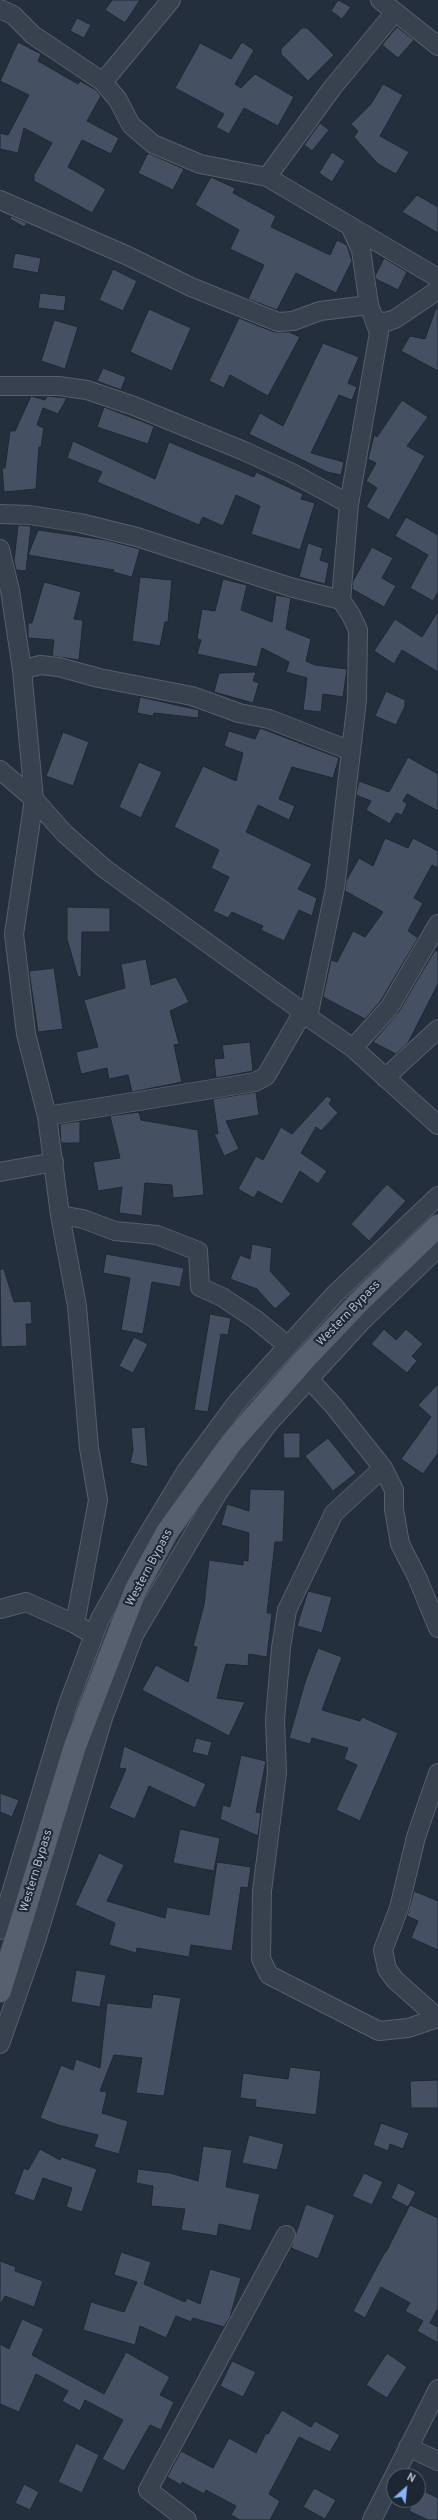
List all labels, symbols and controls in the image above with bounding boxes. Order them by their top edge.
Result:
street label: Western Bypass [314,1278,384,1350]
street label: Western Bypass [124,1527,176,1609]
street label: Western Bypass [18,1828,56,1914]
north arrow [386,2468,426,2508]
text: N [404,2470,418,2486]

